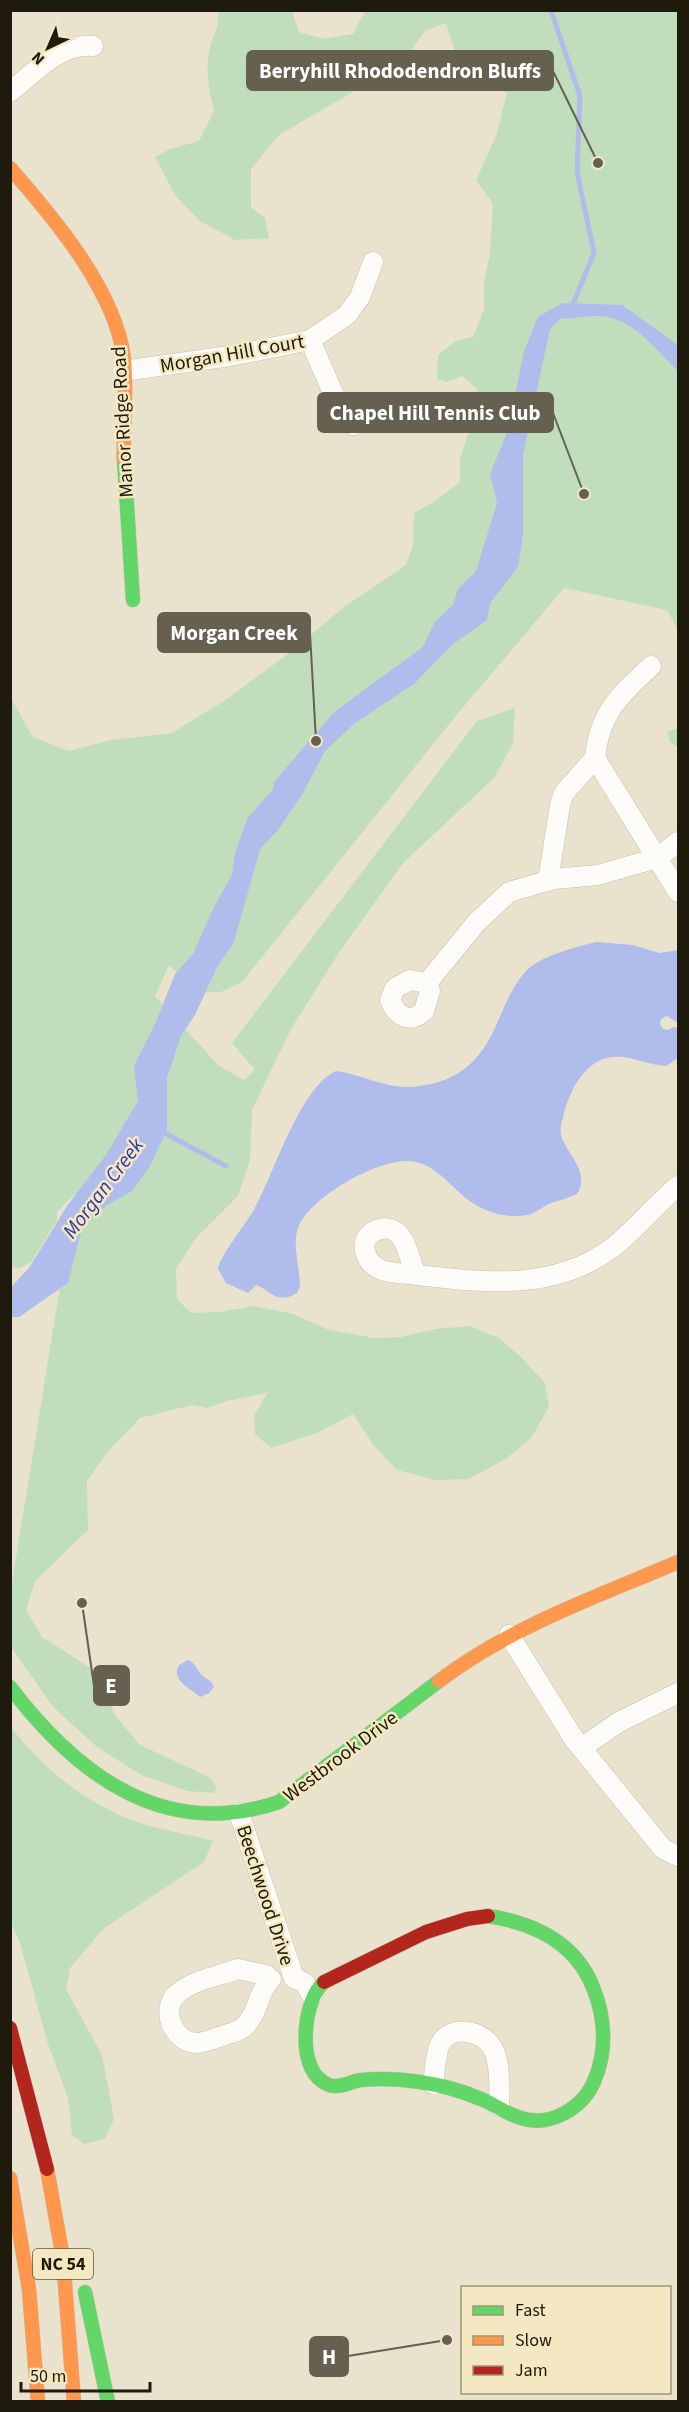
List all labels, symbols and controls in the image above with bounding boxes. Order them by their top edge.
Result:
north arrow [18,18,78,78]
text: N [27,46,50,70]
callout: Berryhill Rhododendron Bluffs [247,51,553,90]
text: Berryhill Rhododendron Bluffs [259,56,541,86]
street label: Morgan Hill Court [158,327,307,380]
street label: Manor Ridge Road [105,346,141,498]
callout: Chapel Hill Tennis Club [318,393,553,432]
text: Chapel Hill Tennis Club [329,398,541,428]
callout: Morgan Creek [158,613,310,652]
text: Morgan Creek [170,618,298,648]
water label: Morgan Creek [55,1131,151,1244]
callout: E [94,1666,129,1705]
text: E [105,1671,117,1701]
street label: Westbrook Drive [277,1704,404,1809]
street label: Beechwood Drive [229,1822,301,1969]
road number: NC 54 [33,2249,93,2279]
legend [461,2286,671,2394]
text: Fast [515,2298,546,2323]
text: Slow [515,2328,552,2353]
callout: H [310,2337,348,2376]
text: H [322,2342,336,2372]
scale bar [21,2355,150,2393]
text: Jam [515,2358,548,2383]
text: 50 m [30,2364,66,2389]

